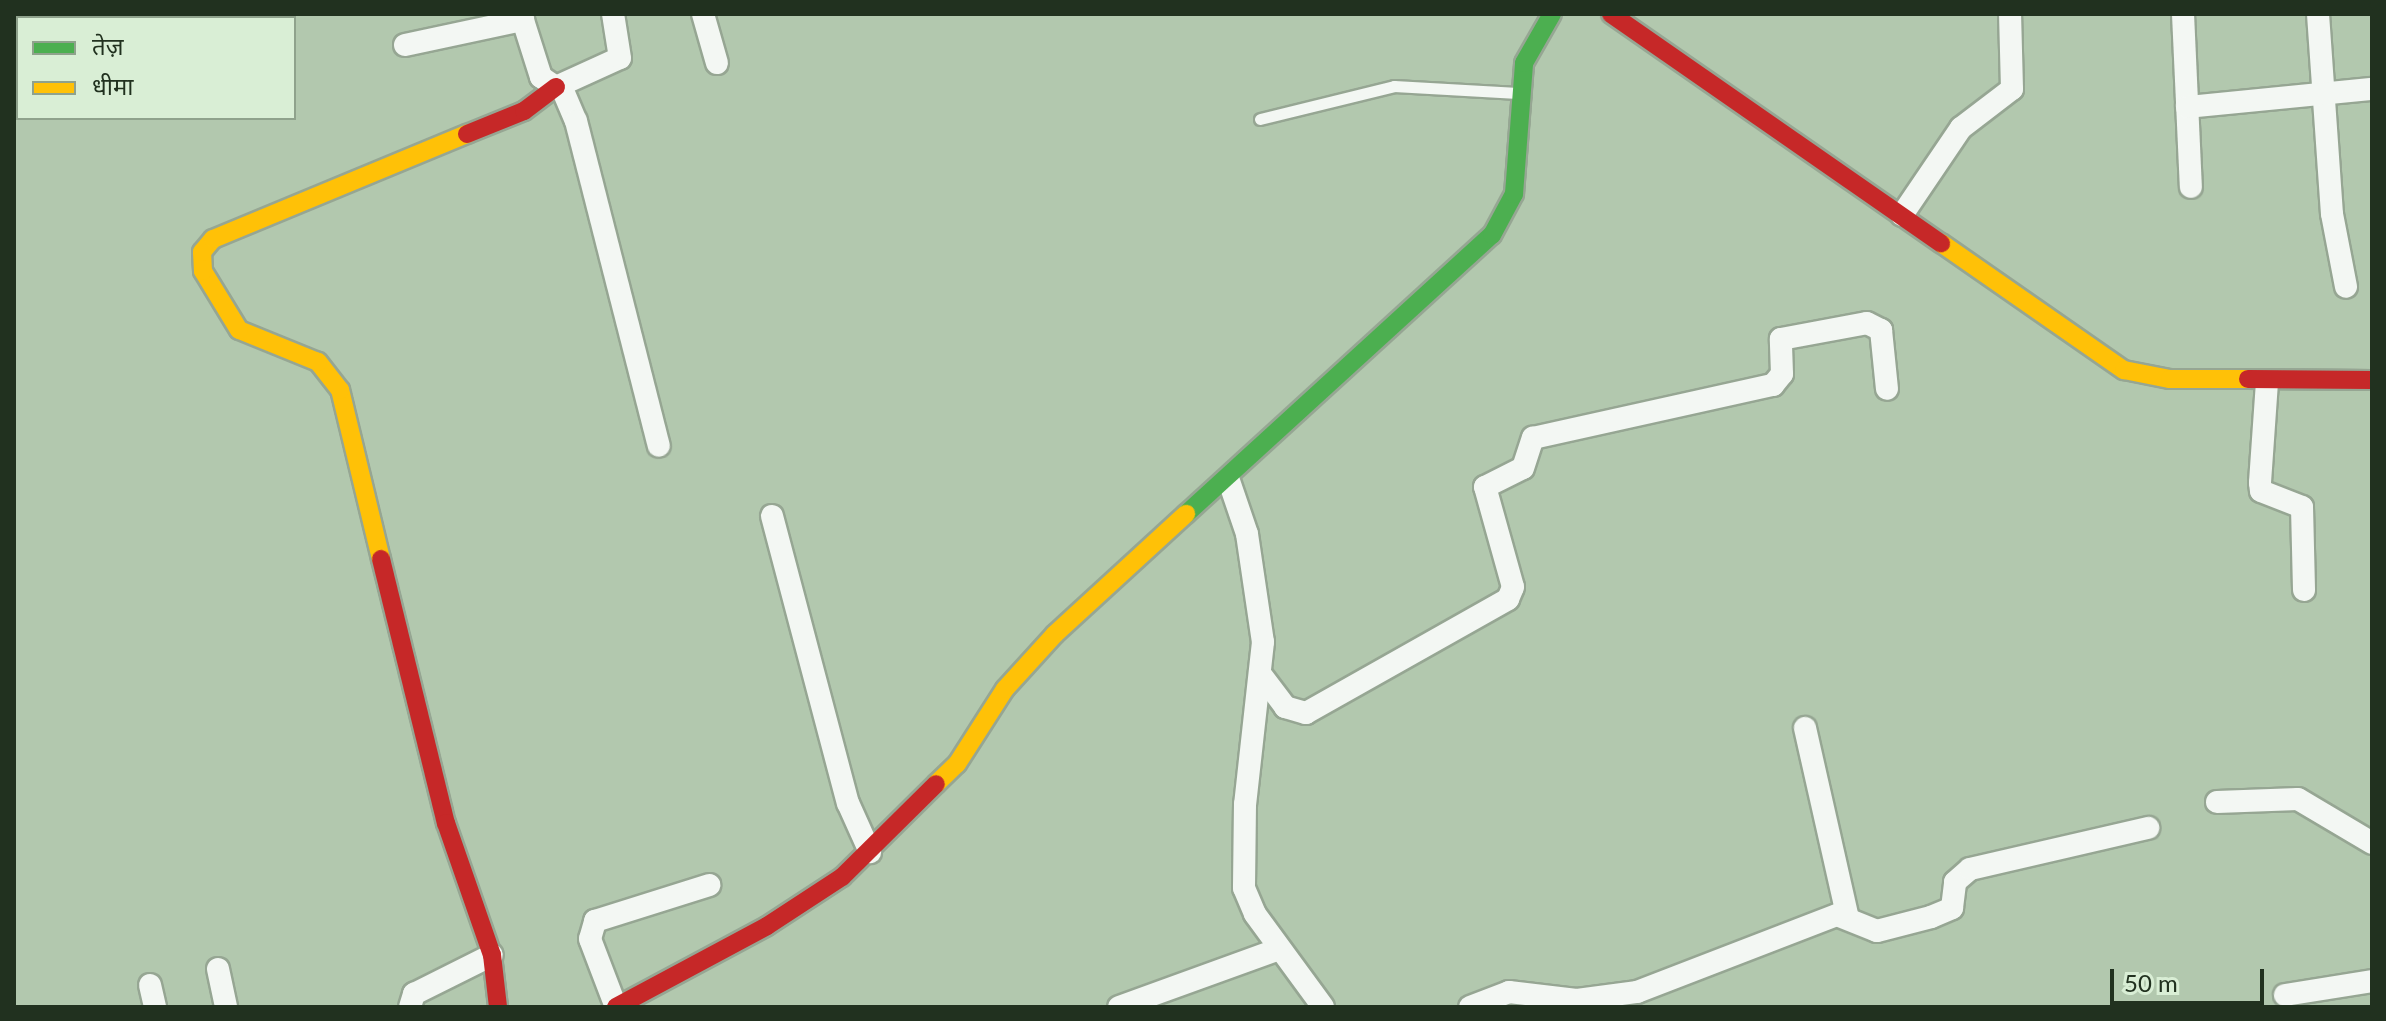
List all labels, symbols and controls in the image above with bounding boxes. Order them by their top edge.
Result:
legend [16,16,296,120]
text: तेज़ [92,31,124,60]
text: धीमा [92,71,134,100]
scale bar [2114,953,2268,1003]
text: 50 m [2124,968,2178,997]

